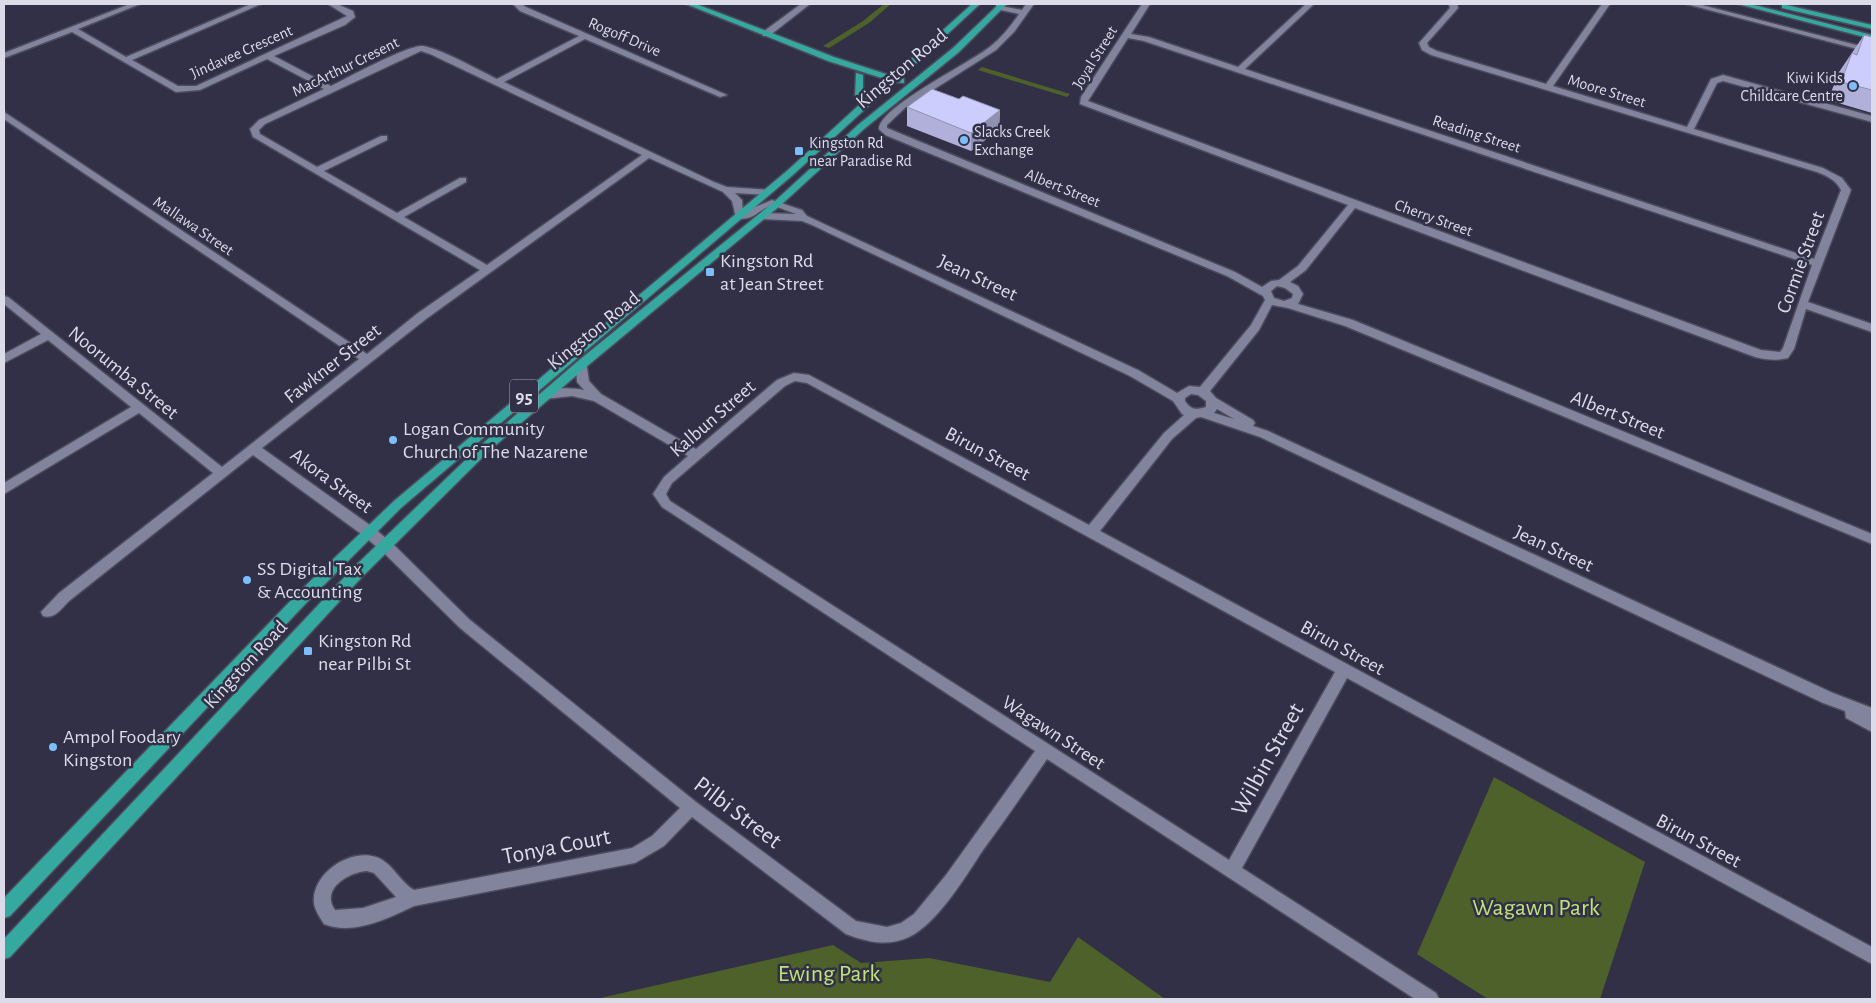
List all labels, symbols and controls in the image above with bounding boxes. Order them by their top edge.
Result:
street label: Rogoff Drive [586,14,663,59]
street label: Jindavee Crescent [188,22,295,82]
street label: Joyal Street [1069,23,1121,92]
street label: Kingston Road [852,25,951,113]
street label: MacArthur Cresent [289,34,401,100]
place label: Kiwi Kids Childcare Centre [1741,70,1843,104]
street label: Moore Street [1566,72,1648,110]
marker: Kiwi Kids Childcare Centre [1847,80,1859,92]
street label: Reading Street [1431,112,1523,156]
place label: Slacks Creek Exchange [974,124,1051,158]
marker: Slacks Creek Exchange [958,134,970,146]
place label: Kingston Rd near Paradise Rd [809,135,912,169]
marker: Kingston Rd near Paradise Rd [793,145,805,157]
street label: Albert Street [1023,166,1102,210]
street label: Mallawa Street [150,193,237,259]
street label: Cherry Street [1392,196,1475,240]
street label: Cormie Street [1773,208,1829,316]
place label: Kingston Rd at Jean Street [720,251,824,294]
street label: Jean Street [935,251,1021,305]
marker: Kingston Rd at Jean Street [704,266,716,278]
street label: Kingston Road [544,288,644,374]
street label: Fawkner Street [281,320,385,407]
street label: Noorumba Street [65,323,183,423]
street label: Kalbun Street [666,376,760,461]
road number: 95 [510,380,538,412]
street label: Albert Street [1568,387,1668,443]
place label: Logan Community Church of The Nazarene [403,419,588,462]
street label: Birun Street [942,423,1034,485]
marker: Logan Community Church of The Nazarene [387,434,399,446]
street label: Akora Street [287,445,377,517]
street label: Jean Street [1511,522,1597,576]
place label: SS Digital Tax & Accounting [257,559,362,602]
marker: SS Digital Tax & Accounting [241,574,253,586]
street label: Kingston Road [200,617,291,713]
street label: Birun Street [1297,617,1388,679]
place label: Kingston Rd near Pilbi St [318,631,411,674]
marker: Kingston Rd near Pilbi St [302,645,314,657]
street label: Wagawn Street [998,692,1109,774]
street label: Wilbin Street [1227,699,1309,820]
place label: Ampol Foodary Kingston [63,727,181,770]
marker: Ampol Foodary Kingston [47,741,59,753]
street label: Pilbi Street [689,772,786,854]
street label: Birun Street [1653,810,1745,872]
street label: Tonya Court [500,825,613,869]
park label: Wagawn Park [1472,896,1600,920]
park label: Ewing Park [778,962,880,986]

